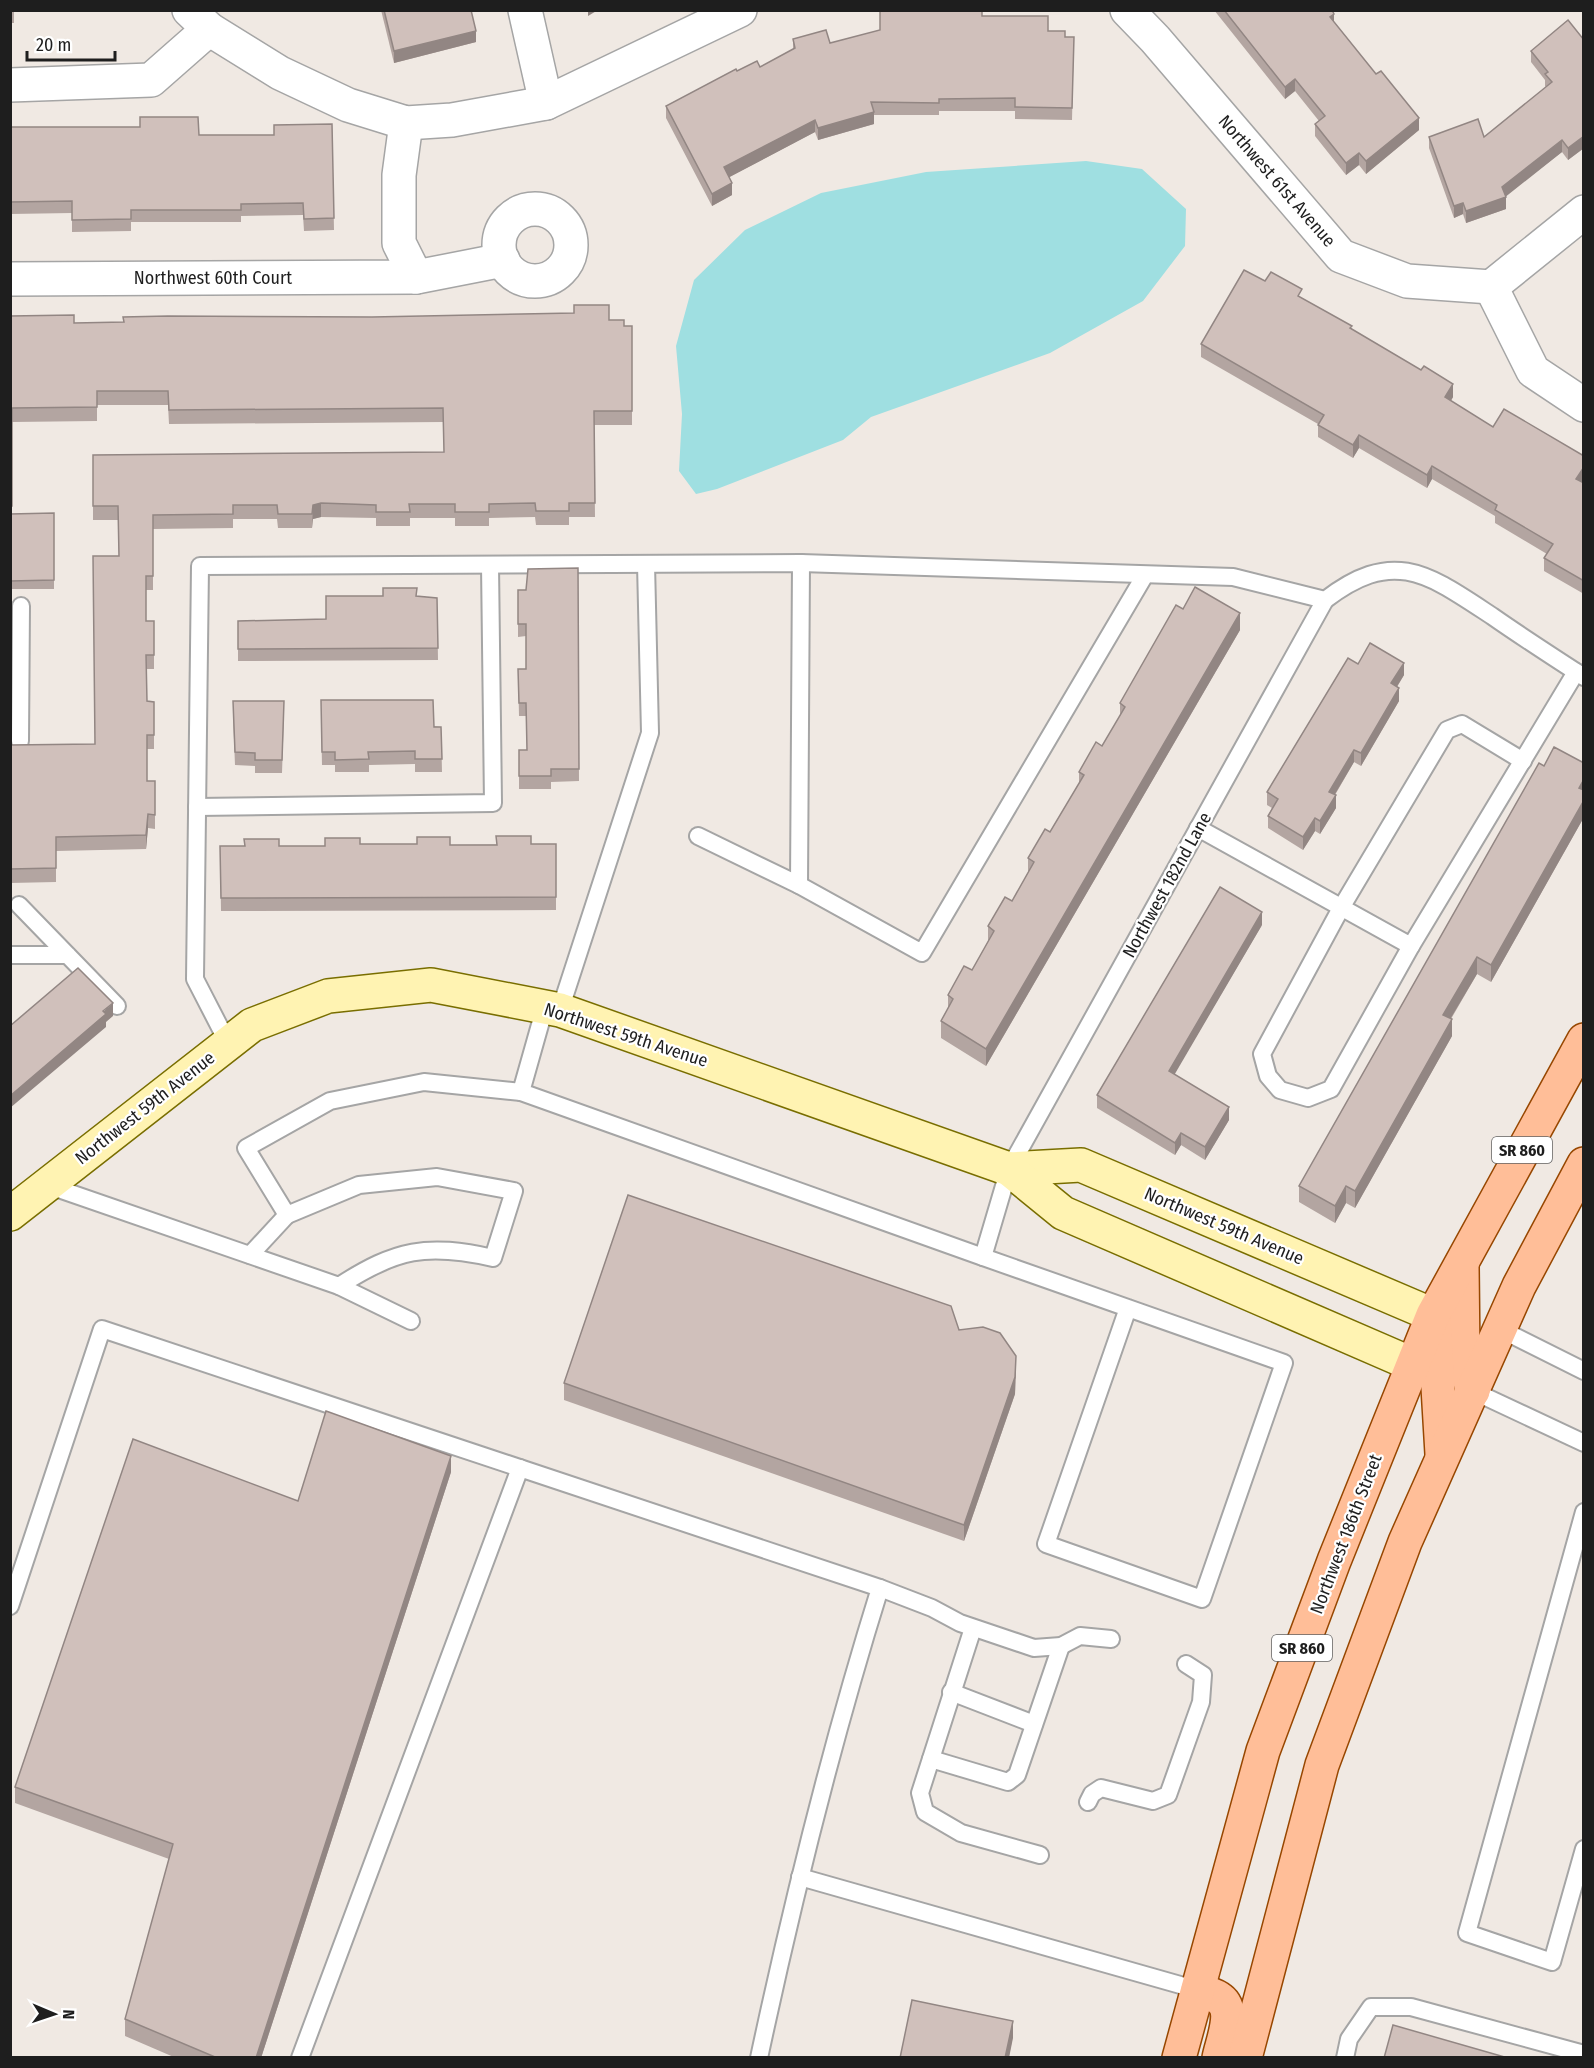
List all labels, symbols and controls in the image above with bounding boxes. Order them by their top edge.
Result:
scale bar [27,24,116,62]
text: 20 m [36,34,71,56]
street label: Northwest 61st Avenue [1214,111,1340,252]
street label: Northwest 60th Court [134,267,292,289]
street label: Northwest 182nd Lane [1118,808,1216,962]
street label: Northwest 59th Avenue [541,998,711,1072]
street label: Northwest 59th Avenue [71,1047,219,1169]
road number: SR 860 [1492,1137,1552,1163]
street label: Northwest 59th Avenue [1141,1182,1307,1270]
street label: Northwest 186th Street [1305,1451,1387,1617]
road number: SR 860 [1272,1635,1332,1661]
north arrow [24,1984,84,2044]
text: N [59,2009,78,2020]

